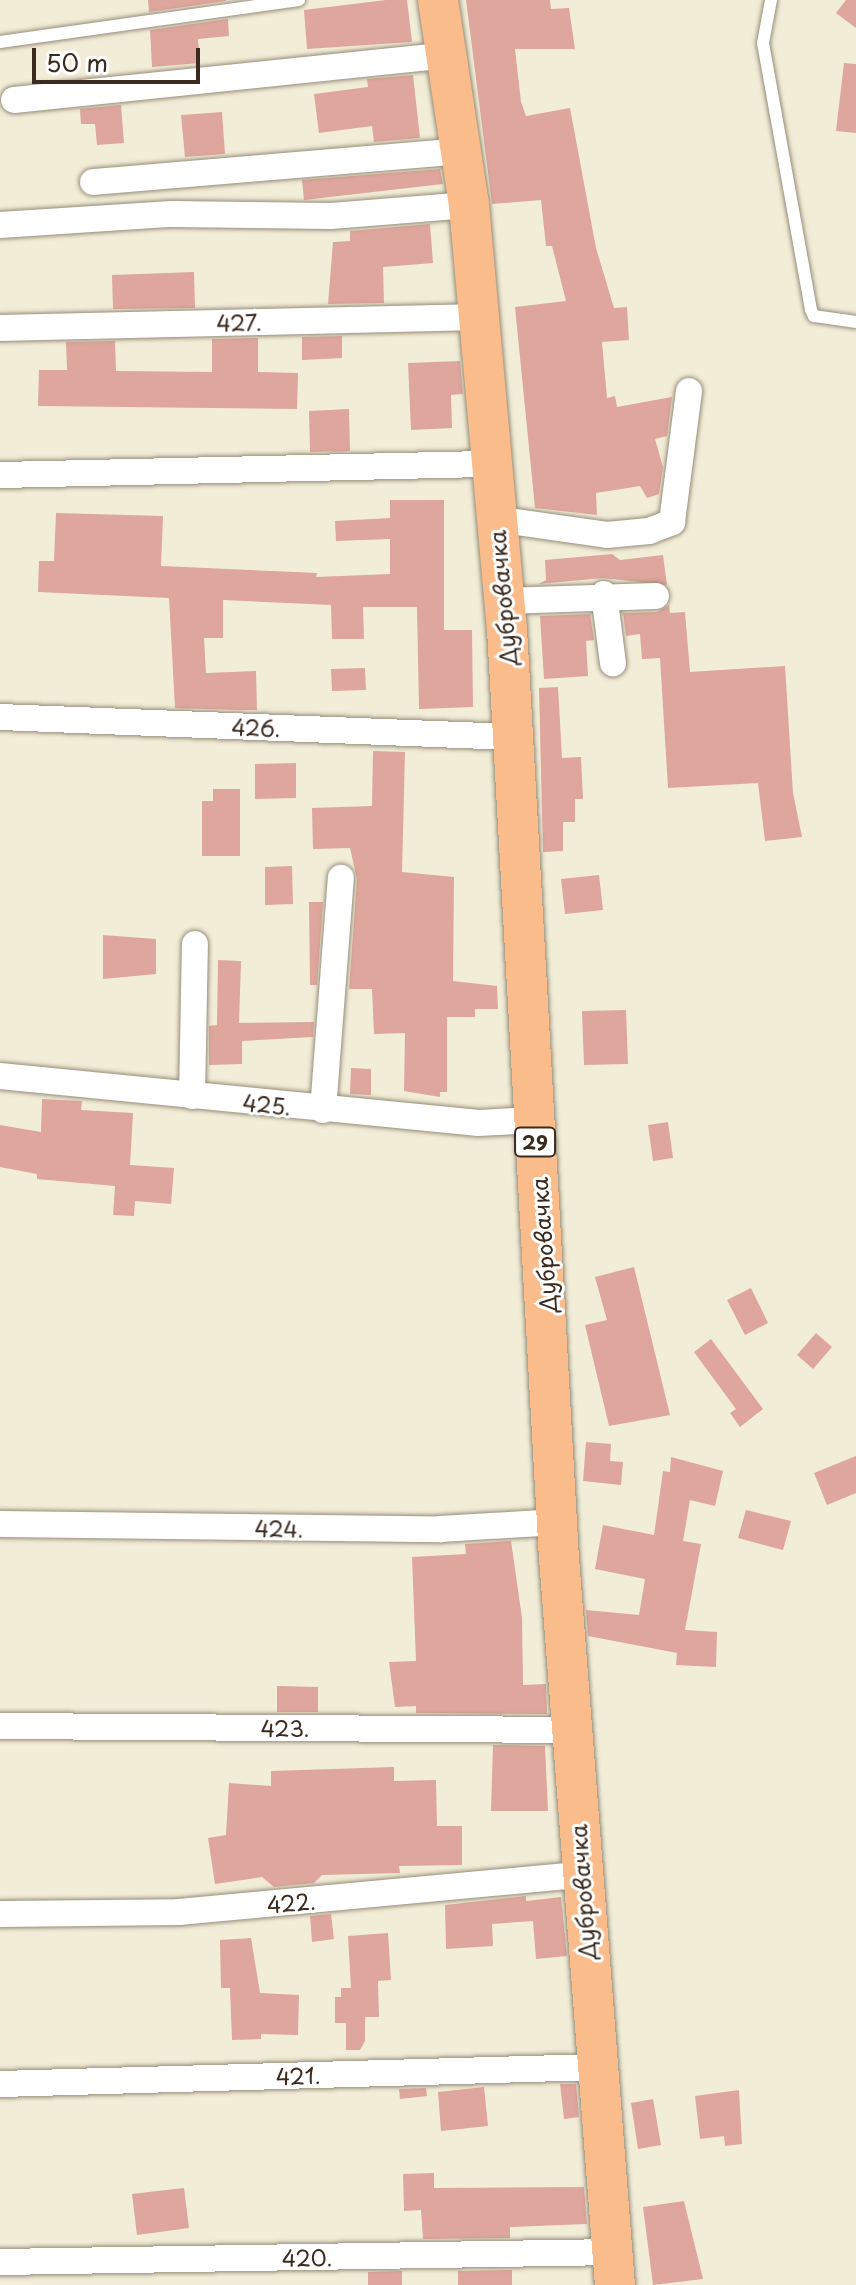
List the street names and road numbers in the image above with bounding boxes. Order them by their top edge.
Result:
street label: 427. [216,308,262,336]
street label: Дубровачка [483,529,521,667]
street label: 426. [231,713,281,741]
street label: 425. [241,1088,293,1120]
road number: 29 [513,1126,557,1158]
street label: Дубровачка [525,1176,561,1314]
street label: 424. [254,1514,304,1542]
street label: 423. [260,1715,310,1741]
street label: Дубровачка [564,1823,600,1961]
street label: 422. [265,1887,317,1917]
street label: 421. [275,2061,321,2089]
street label: 420. [281,2243,333,2271]

